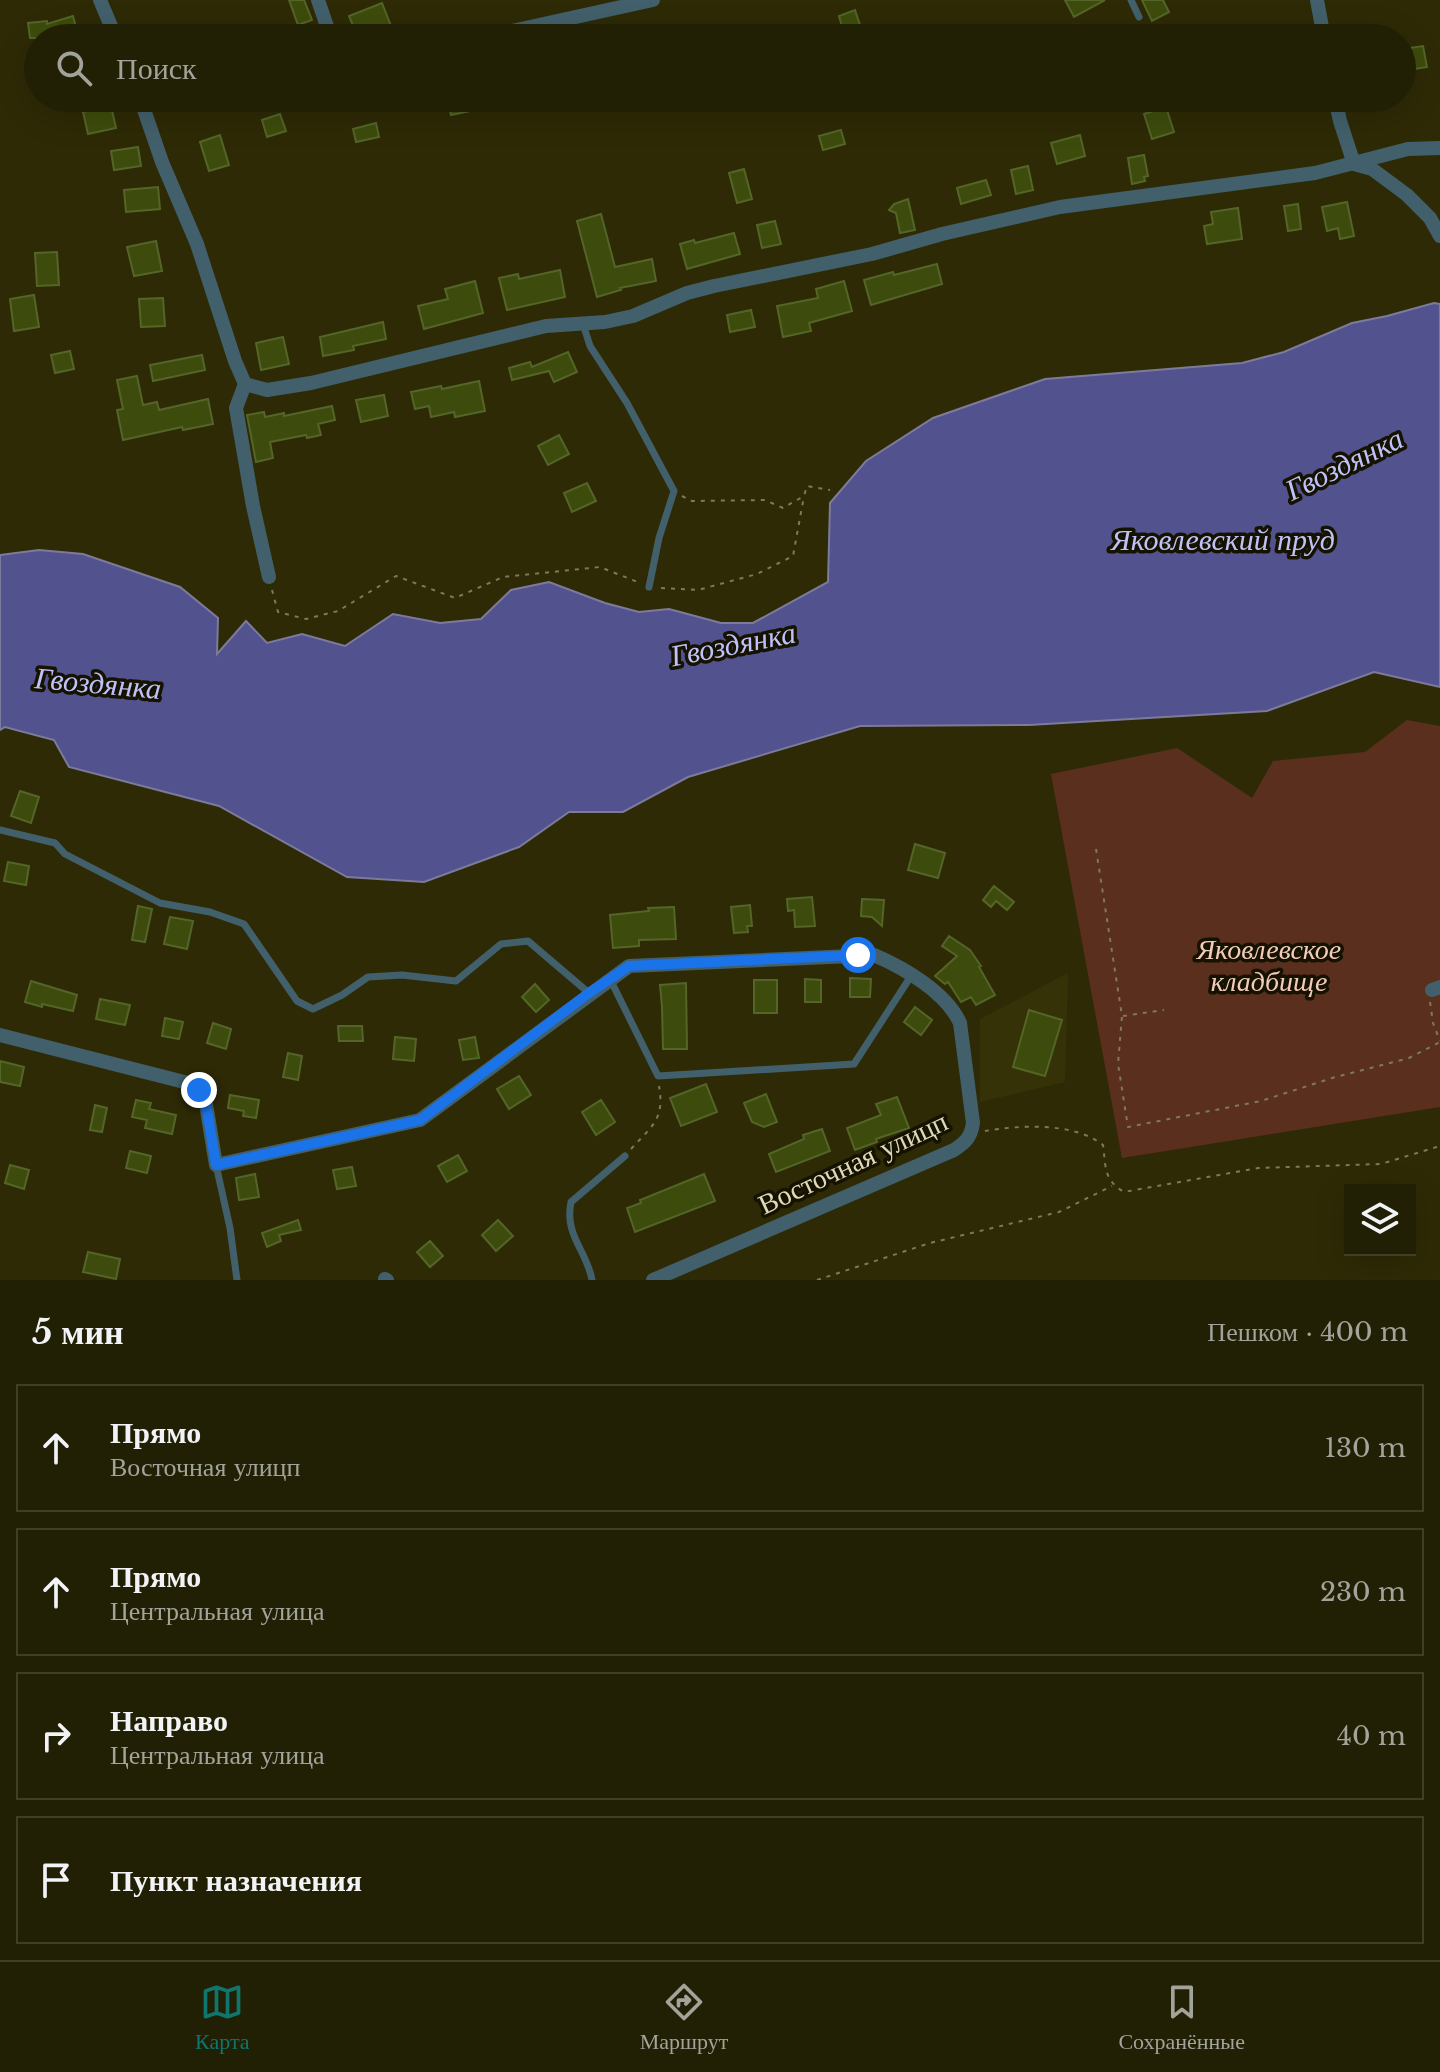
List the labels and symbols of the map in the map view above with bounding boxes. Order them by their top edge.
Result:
water label: Гвоздянка [1278,420,1409,509]
water label: Яковлевский пруд [1109,521,1335,558]
water label: Гвоздянка [666,614,799,674]
water label: Гвоздянка [32,659,163,707]
park label: Яковлевское кладбище [1196,932,1341,999]
route start [840,937,876,973]
route end [181,1072,217,1108]
street label: Восточная улицп [753,1104,953,1222]

